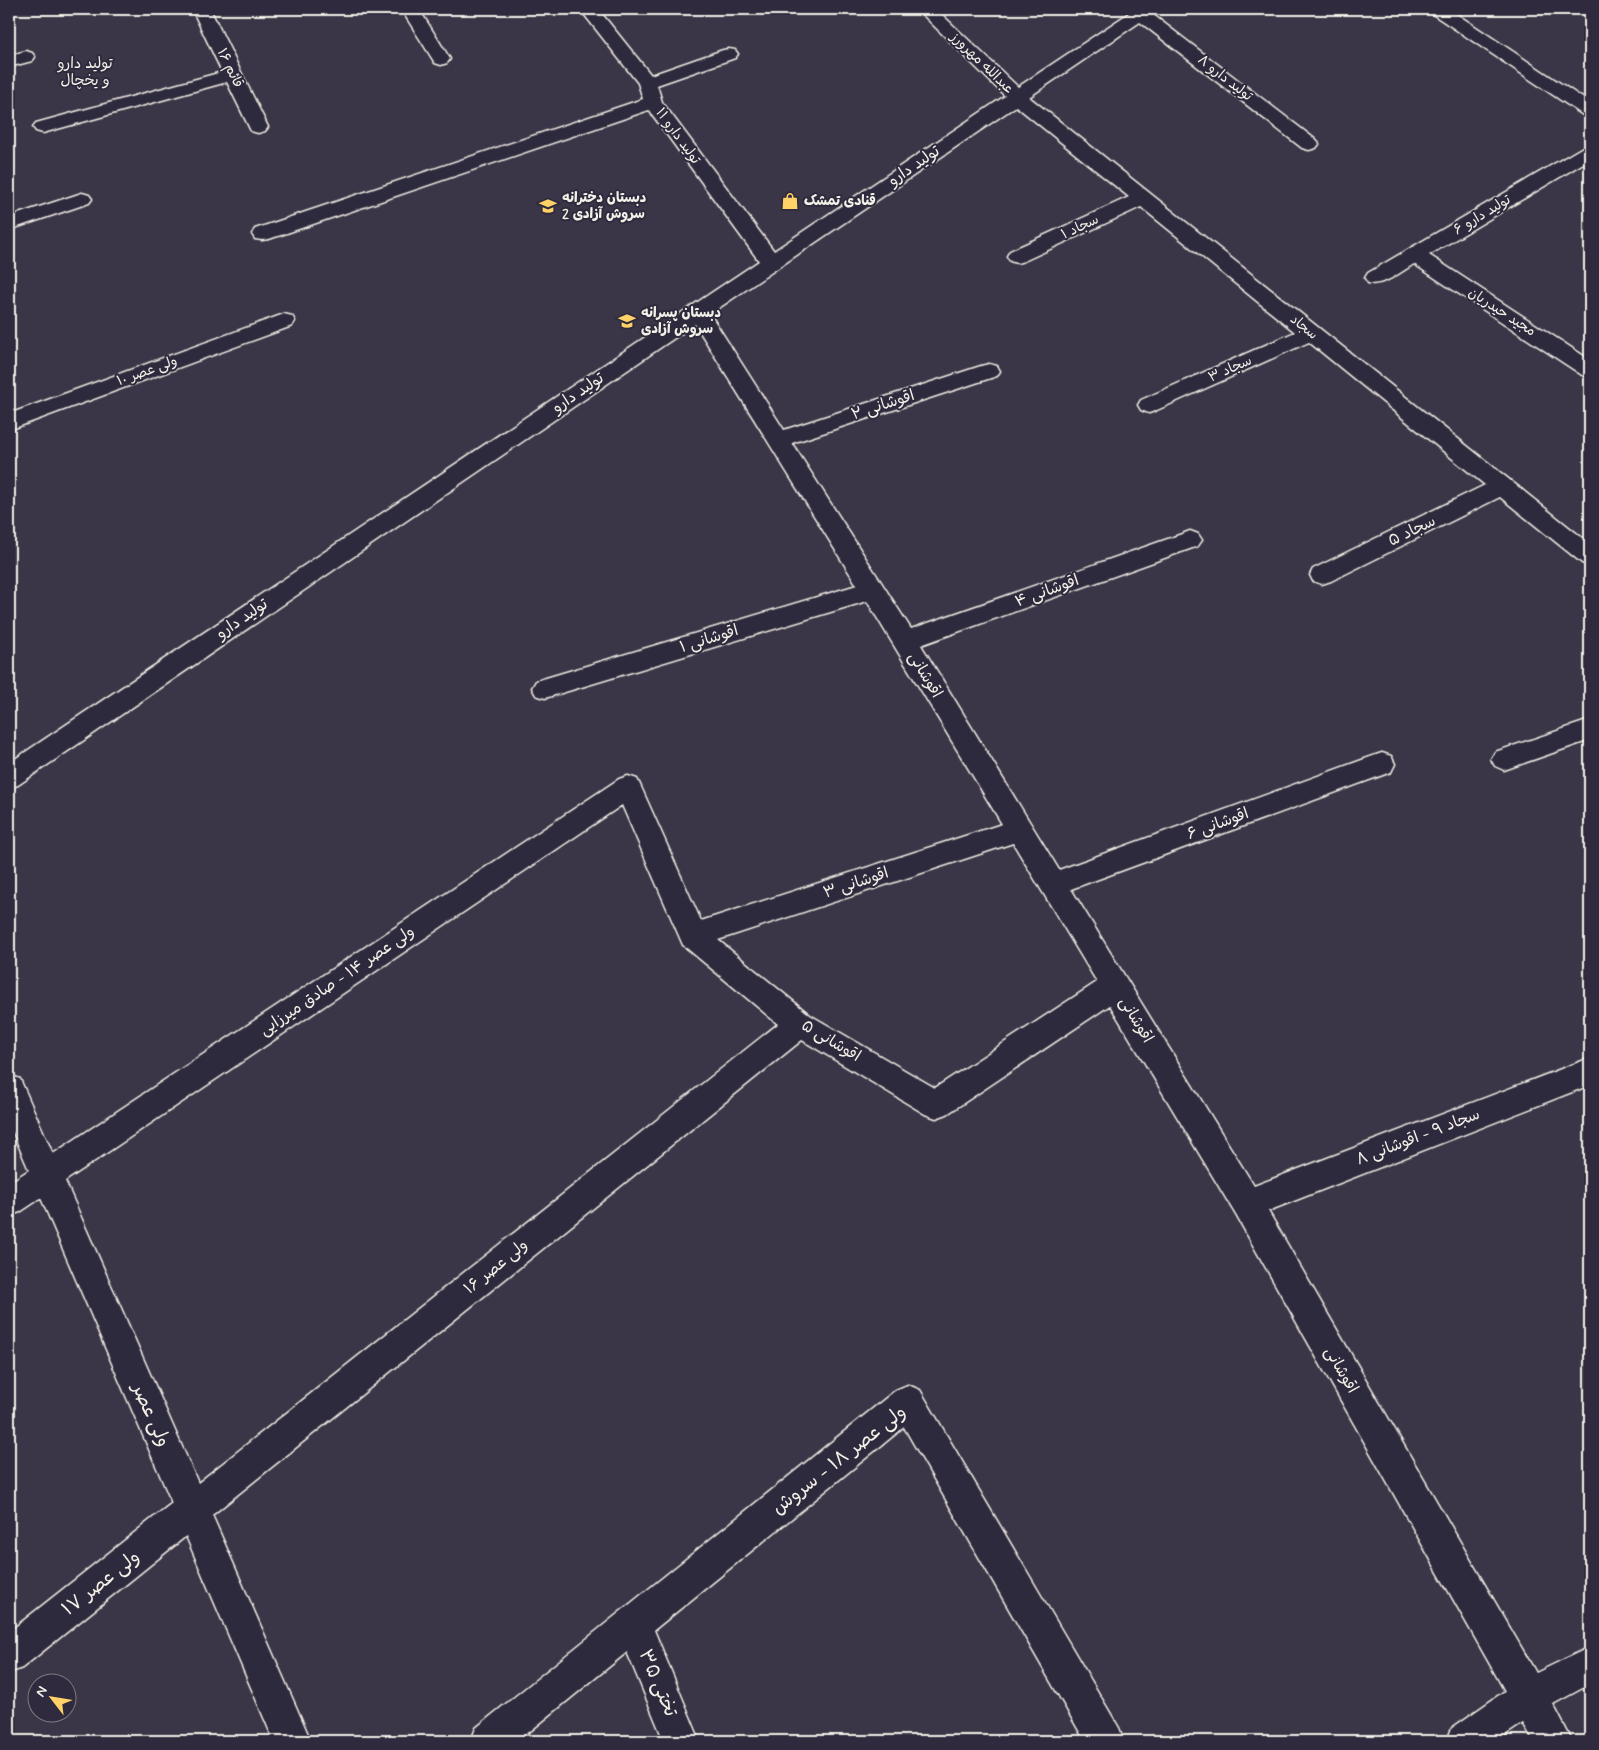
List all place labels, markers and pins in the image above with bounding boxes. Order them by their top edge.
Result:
place label: دبستان دخترانه سروش آزادی 2 [562,189,646,223]
shop icon: قنادی تمشک [780,191,800,211]
place label: قنادی تمشک [804,192,876,210]
school or university icon: دبستان دخترانه سروش آزادی 2 [538,196,558,216]
place label: دبستان پسرانه سروش آزادی [641,304,721,338]
school or university icon: دبستان پسرانه سروش آزادی [617,311,637,331]

